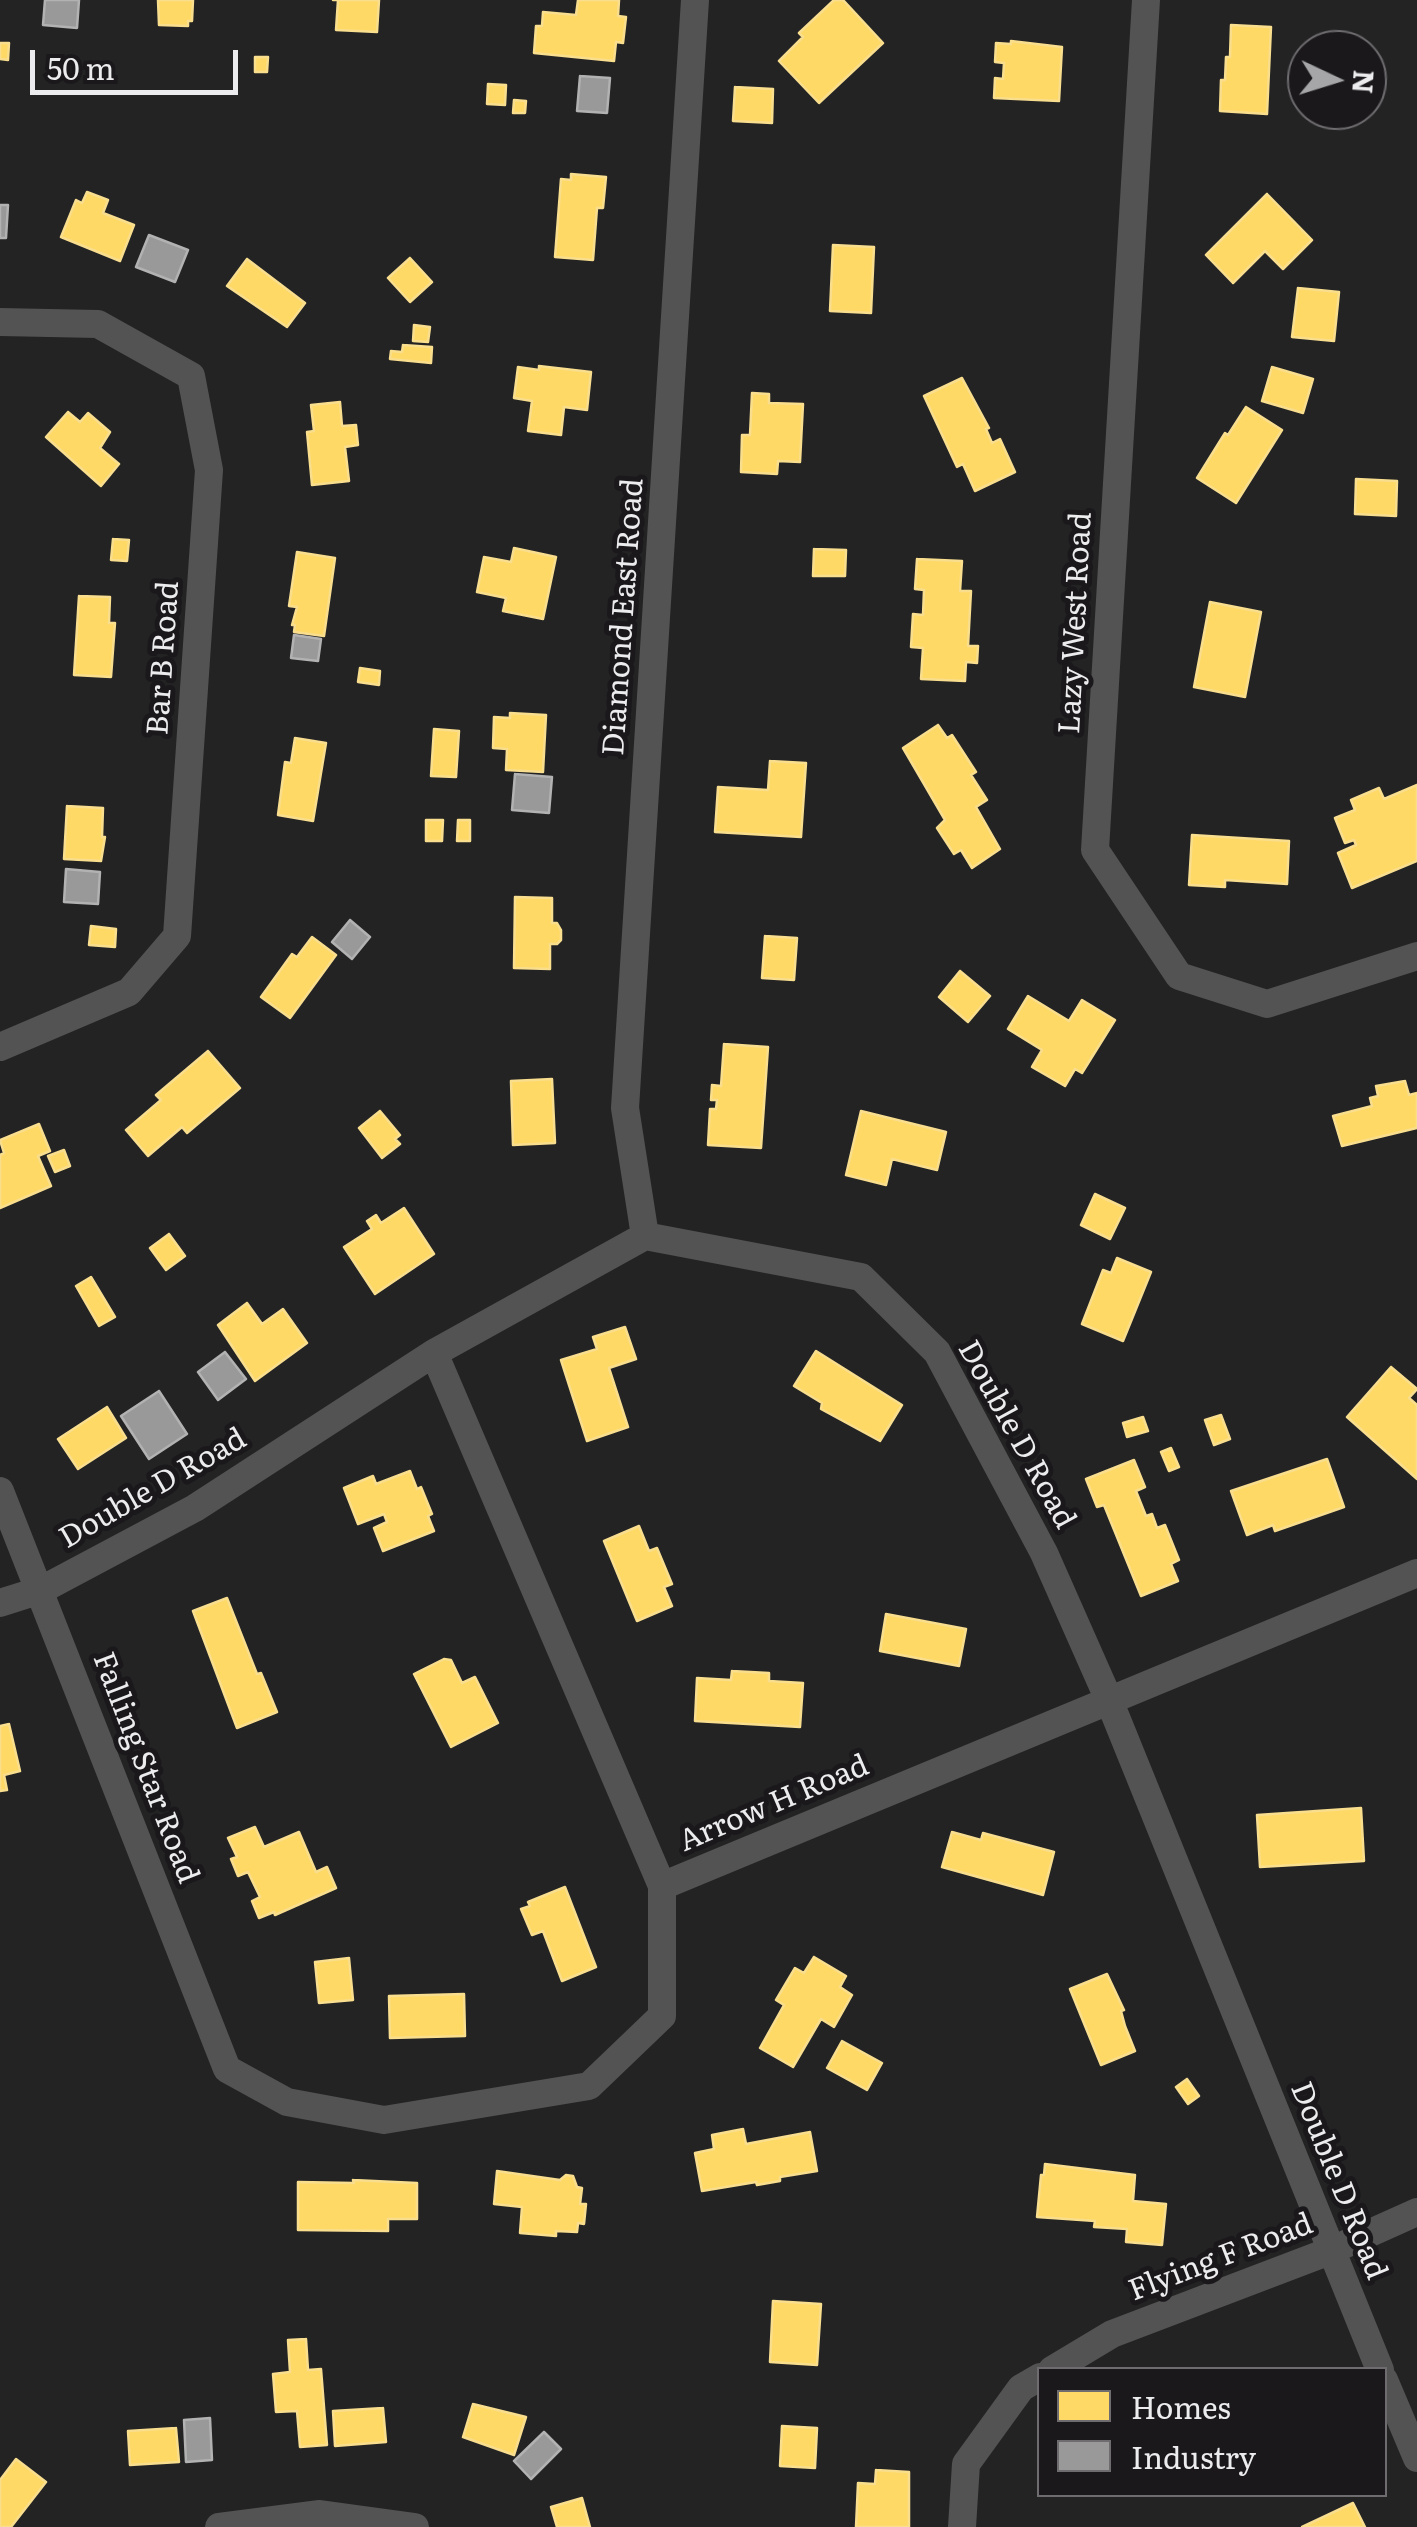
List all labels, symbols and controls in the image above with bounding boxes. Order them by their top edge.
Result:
scale bar [35,30,242,92]
north arrow [1287,30,1387,130]
text: 50 m [47,45,115,89]
text: N [1343,69,1387,95]
street label: Diamond East Road [596,477,652,757]
street label: Lazy West Road [1052,511,1100,735]
street label: Bar B Road [141,580,187,736]
street label: Double D Road [949,1335,1083,1535]
street label: Double D Road [53,1421,253,1557]
street label: Falling Star Road [84,1647,206,1889]
street label: Arrow H Road [674,1748,874,1860]
street label: Double D Road [1282,2077,1394,2285]
street label: Flying F Road [1124,2206,1318,2310]
legend [1037,2367,1387,2497]
text: Homes [1131,2384,1231,2428]
text: Industry [1131,2434,1256,2478]

